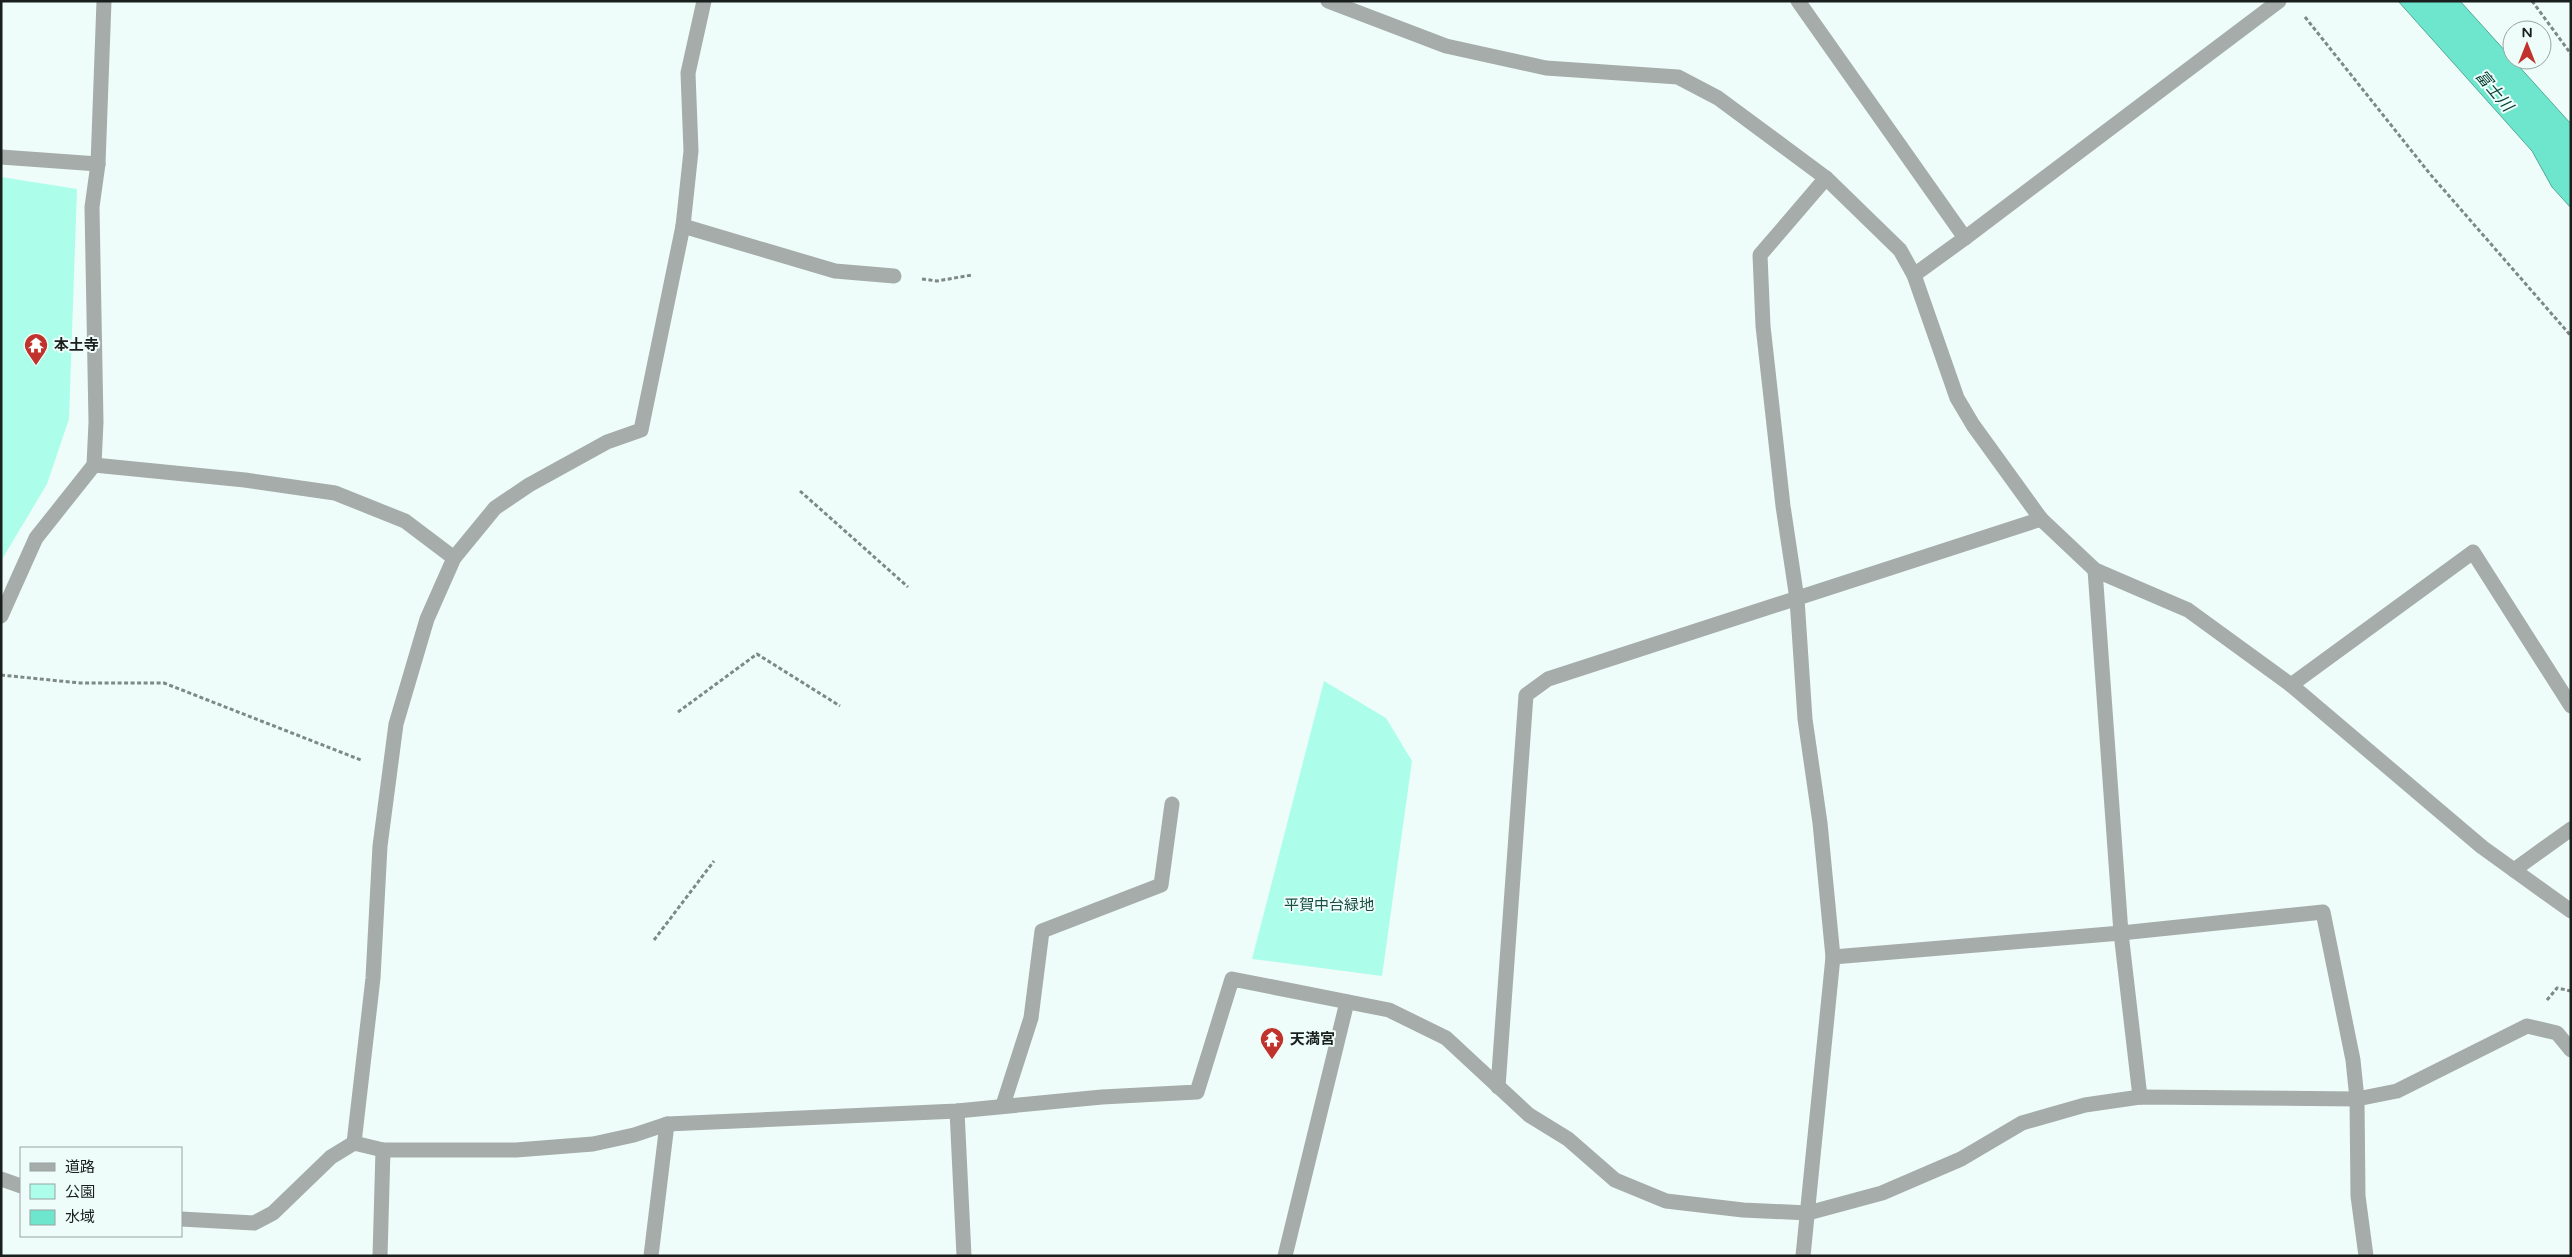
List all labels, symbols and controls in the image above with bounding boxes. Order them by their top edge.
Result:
north arrow [2502,20,2552,70]
text: N [2521,24,2533,41]
water label: 富士川 [2471,66,2518,117]
temple icon: 本土寺 [23,332,49,366]
place label: 本土寺 [54,336,99,354]
park label: 平賀中台緑地 [1284,896,1374,914]
temple icon: 天満宮 [1259,1026,1285,1060]
place label: 天満宮 [1290,1030,1335,1048]
legend [20,1147,182,1237]
text: 道路 [65,1158,95,1176]
text: 公園 [65,1183,95,1201]
text: 水域 [65,1208,95,1226]

